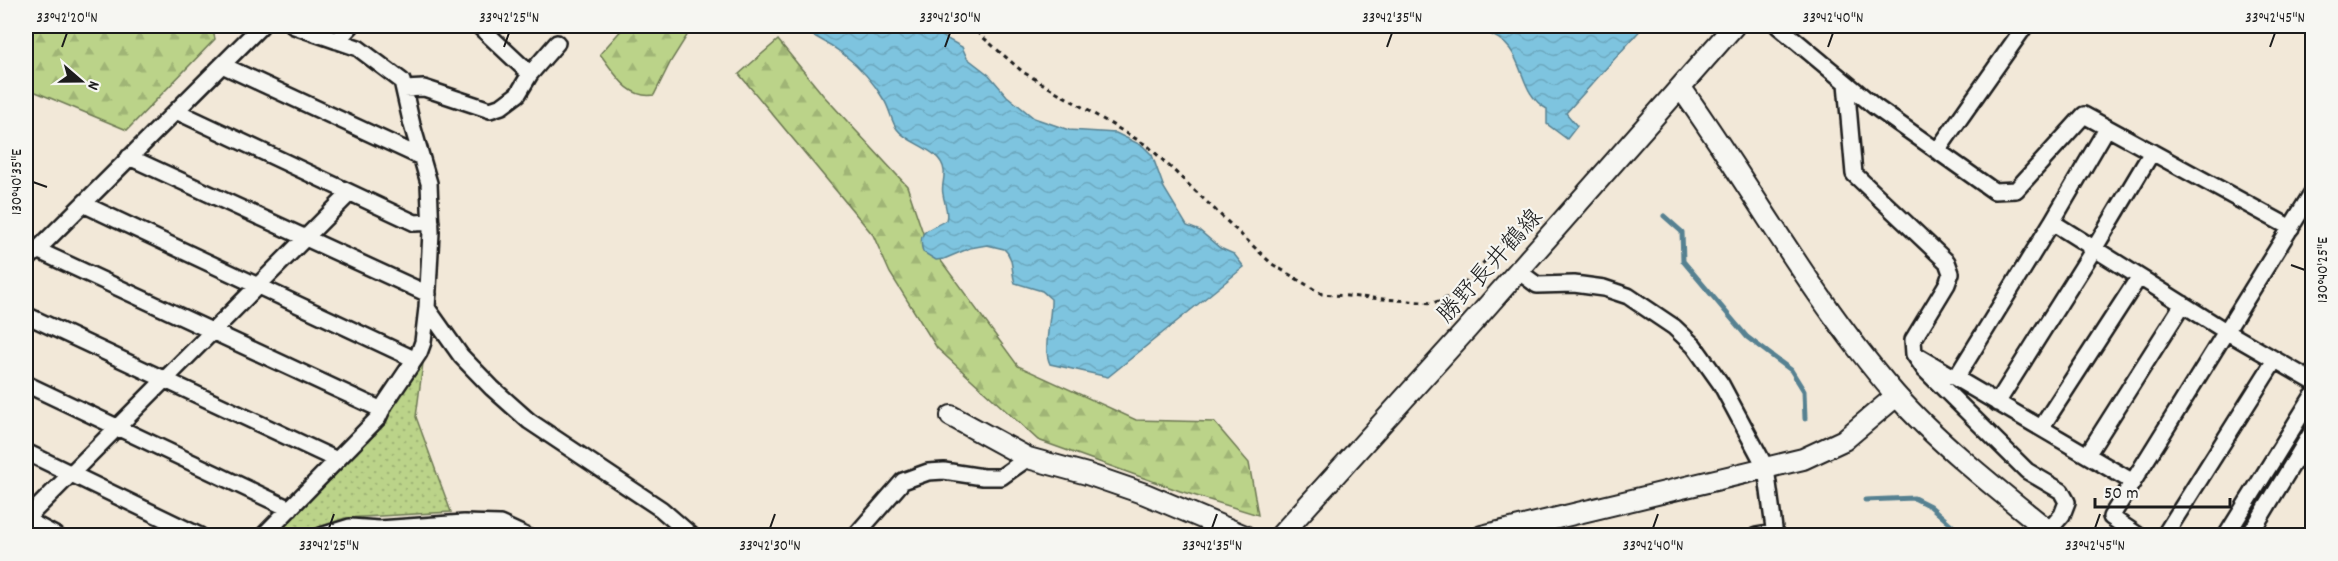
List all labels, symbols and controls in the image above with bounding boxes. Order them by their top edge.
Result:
text: 33°42'20"N [36,8,98,30]
text: 33°42'25"N [479,8,539,30]
text: 33°42'30"N [919,8,981,30]
text: 33°42'35"N [1362,8,1422,30]
text: 33°42'40"N [1802,8,1864,30]
text: 33°42'45"N [2245,8,2305,30]
north arrow [51,51,111,111]
text: N [81,78,105,93]
text: 130°40'35"E [7,149,29,215]
street label: 勝野長井鶴線 [1430,202,1552,332]
text: 130°40'25"E [2313,237,2335,303]
scale bar [2095,471,2230,509]
text: 50 m [2104,482,2139,507]
text: 33°42'25"N [299,536,359,558]
text: 33°42'30"N [739,536,801,558]
text: 33°42'35"N [1182,536,1242,558]
text: 33°42'40"N [1622,536,1684,558]
text: 33°42'45"N [2065,536,2125,558]

